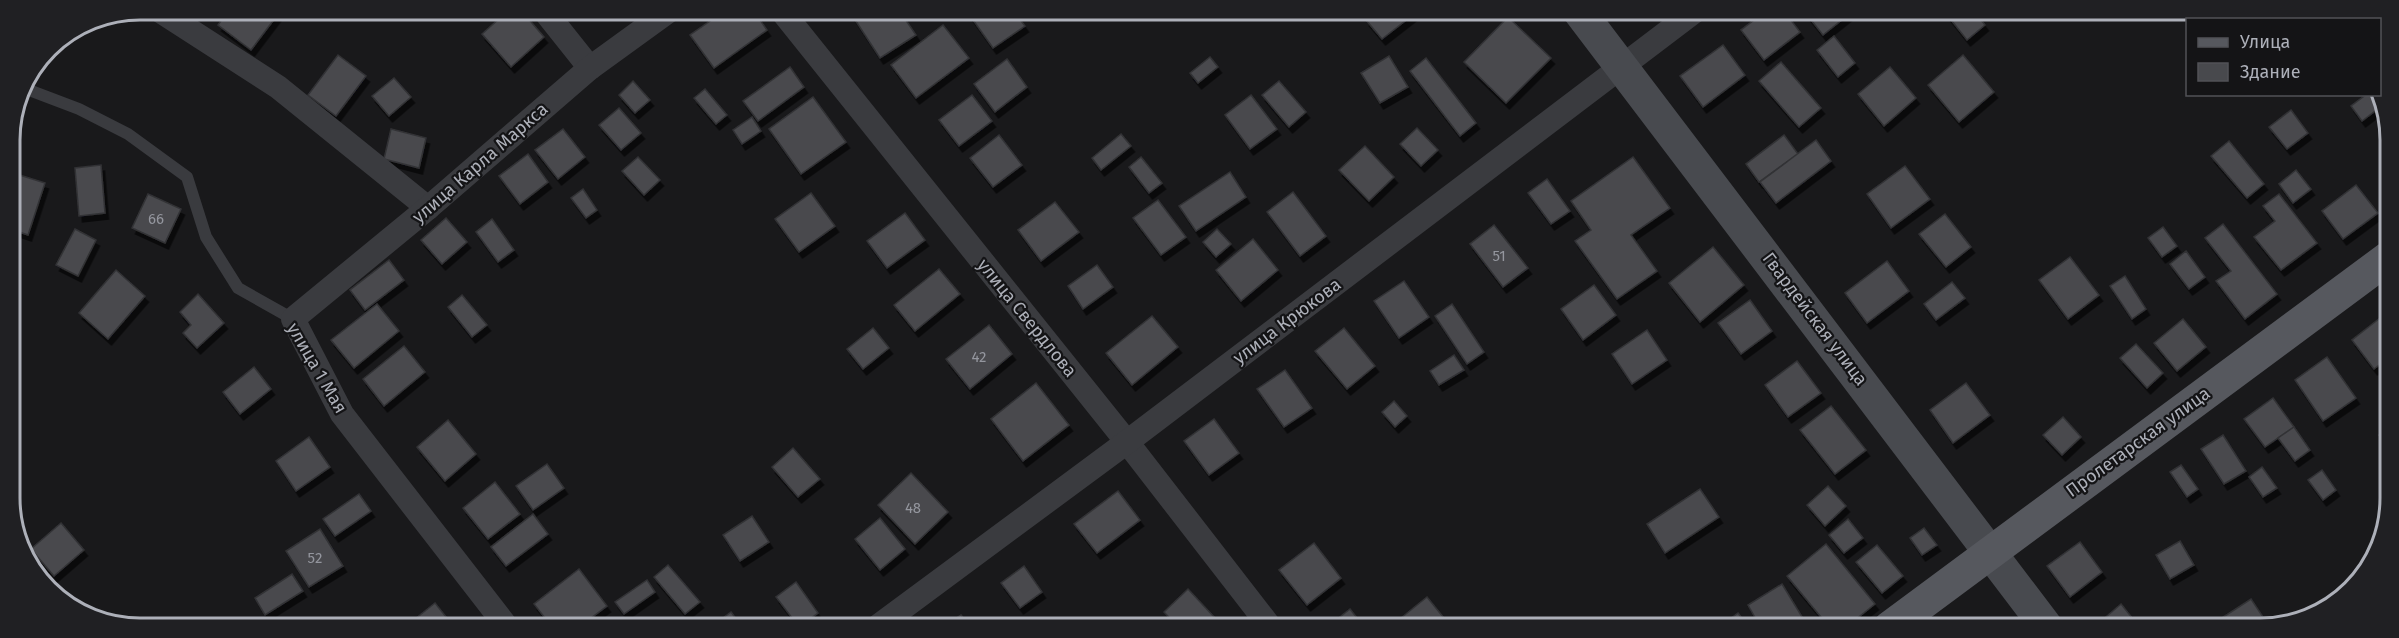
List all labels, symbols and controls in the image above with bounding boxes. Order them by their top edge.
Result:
legend [2186,18,2381,96]
text: Улица [2240,31,2290,53]
text: Здание [2240,61,2301,83]
street label: улица Карла Маркса [408,98,552,228]
house number: 66 [148,210,164,228]
house number: 51 [1492,247,1506,265]
street label: Гвардейская улица [1758,248,1872,390]
street label: улица Свердлова [973,254,1081,382]
street label: улица Крюкова [1229,273,1345,369]
street label: улица 1 Мая [282,319,352,417]
house number: 42 [971,348,987,366]
street label: Пролетарская улица [2062,382,2214,502]
house number: 48 [905,499,921,517]
house number: 52 [308,549,322,567]

